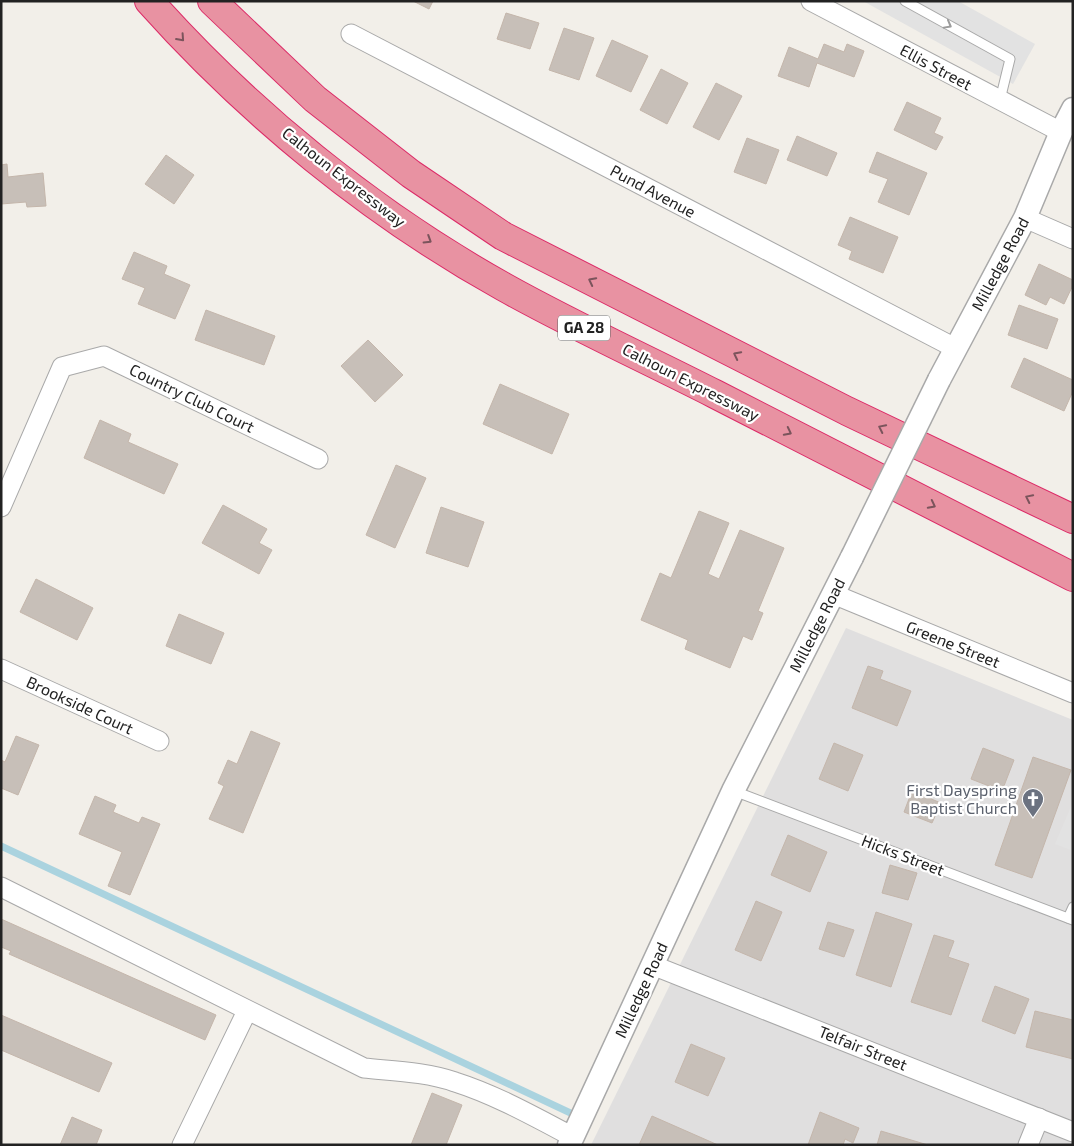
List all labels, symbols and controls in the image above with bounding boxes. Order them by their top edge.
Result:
one-way arrow [942,18,951,28]
one-way arrow [175,32,184,41]
street label: Ellis Street [897,40,975,93]
street label: Calhoun Expressway [279,123,410,231]
street label: Pund Avenue [607,160,699,221]
street label: Milledge Road [967,214,1032,314]
one-way arrow [423,233,432,243]
one-way arrow [588,277,597,287]
road number: GA 28 [558,316,610,340]
street label: Calhoun Expressway [620,339,763,425]
one-way arrow [733,351,742,361]
street label: Country Club Court [127,359,258,436]
one-way arrow [878,423,887,434]
one-way arrow [782,426,791,436]
one-way arrow [1025,494,1034,504]
one-way arrow [927,499,936,509]
street label: Milledge Road [785,575,848,675]
street label: Greene Street [904,616,1003,671]
street label: Brookside Court [24,671,137,738]
place label: First Dayspring Baptist Church [906,780,1017,817]
church icon: First Dayspring Baptist Church [1021,787,1045,818]
street label: Hicks Street [859,830,947,879]
street label: Milledge Road [610,939,671,1041]
street label: Telfair Street [816,1021,910,1074]

